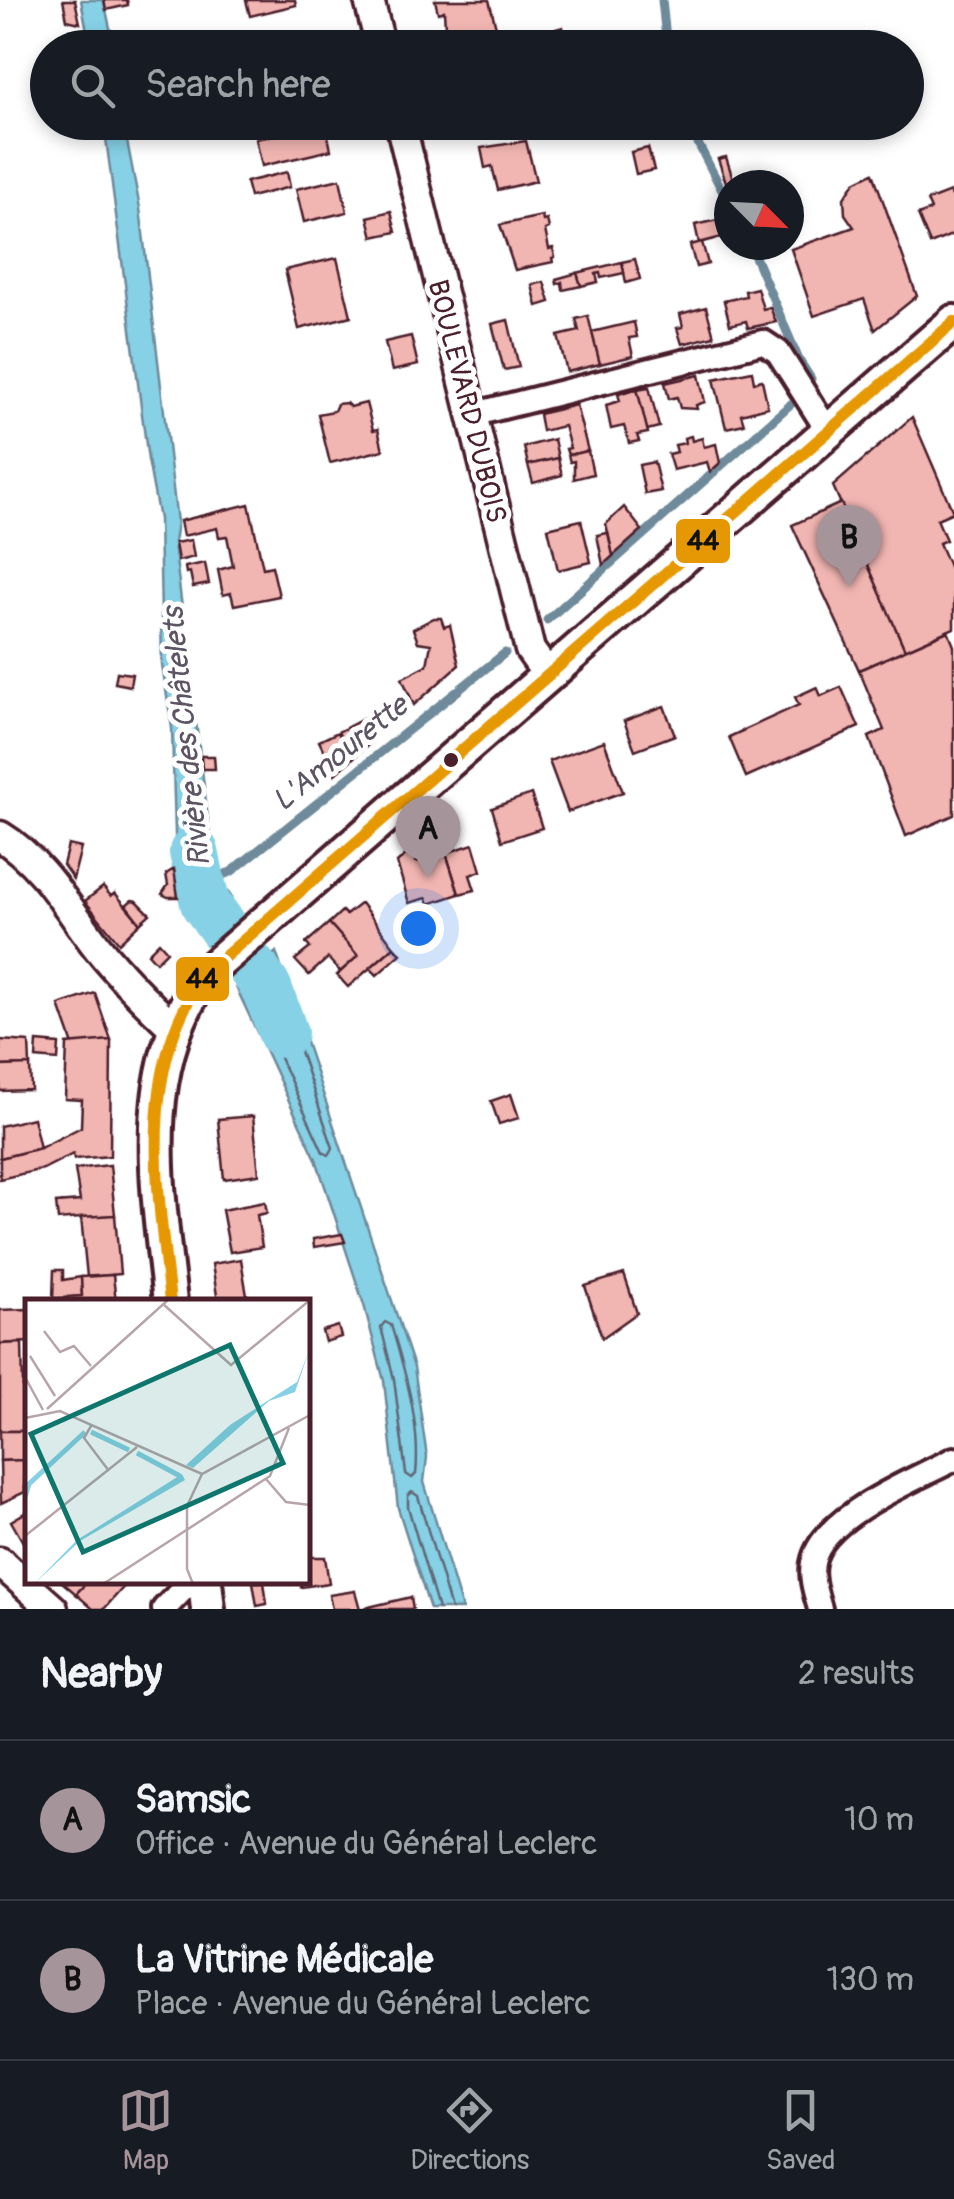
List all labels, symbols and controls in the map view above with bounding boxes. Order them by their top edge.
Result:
search box [30,30,924,140]
icon: search [65,58,120,113]
text: Search here [145,61,331,109]
north arrow [714,170,804,260]
street label: BOULEVARD DUBOIS [419,276,514,526]
pin: B [816,504,882,587]
line badge: 44 [674,517,732,565]
text: 44 [687,524,720,559]
water label: Rivière des Châtelets [154,602,219,868]
water label: L'Amourette [265,686,418,819]
unlabelled marker [441,750,461,770]
pin: A [396,796,460,878]
your location [393,903,444,954]
line badge: 44 [174,955,231,1003]
text: 44 [186,962,219,997]
inset map [25,1299,310,1584]
text: Nearby [40,1648,162,1700]
text: 2 results [798,1654,914,1694]
text: Samsic [135,1776,251,1824]
text: A [62,1800,83,1840]
text: 10 m [844,1800,914,1840]
text: Office · Avenue du Général Leclerc [135,1824,598,1864]
text: La Vitrine Médicale [135,1936,433,1984]
text: B [63,1960,82,2000]
text: 130 m [826,1960,914,2000]
text: Place · Avenue du Général Leclerc [135,1984,591,2024]
tab: Map [118,2083,173,2178]
tab: Directions [410,2083,529,2178]
tab: Saved [766,2083,836,2178]

